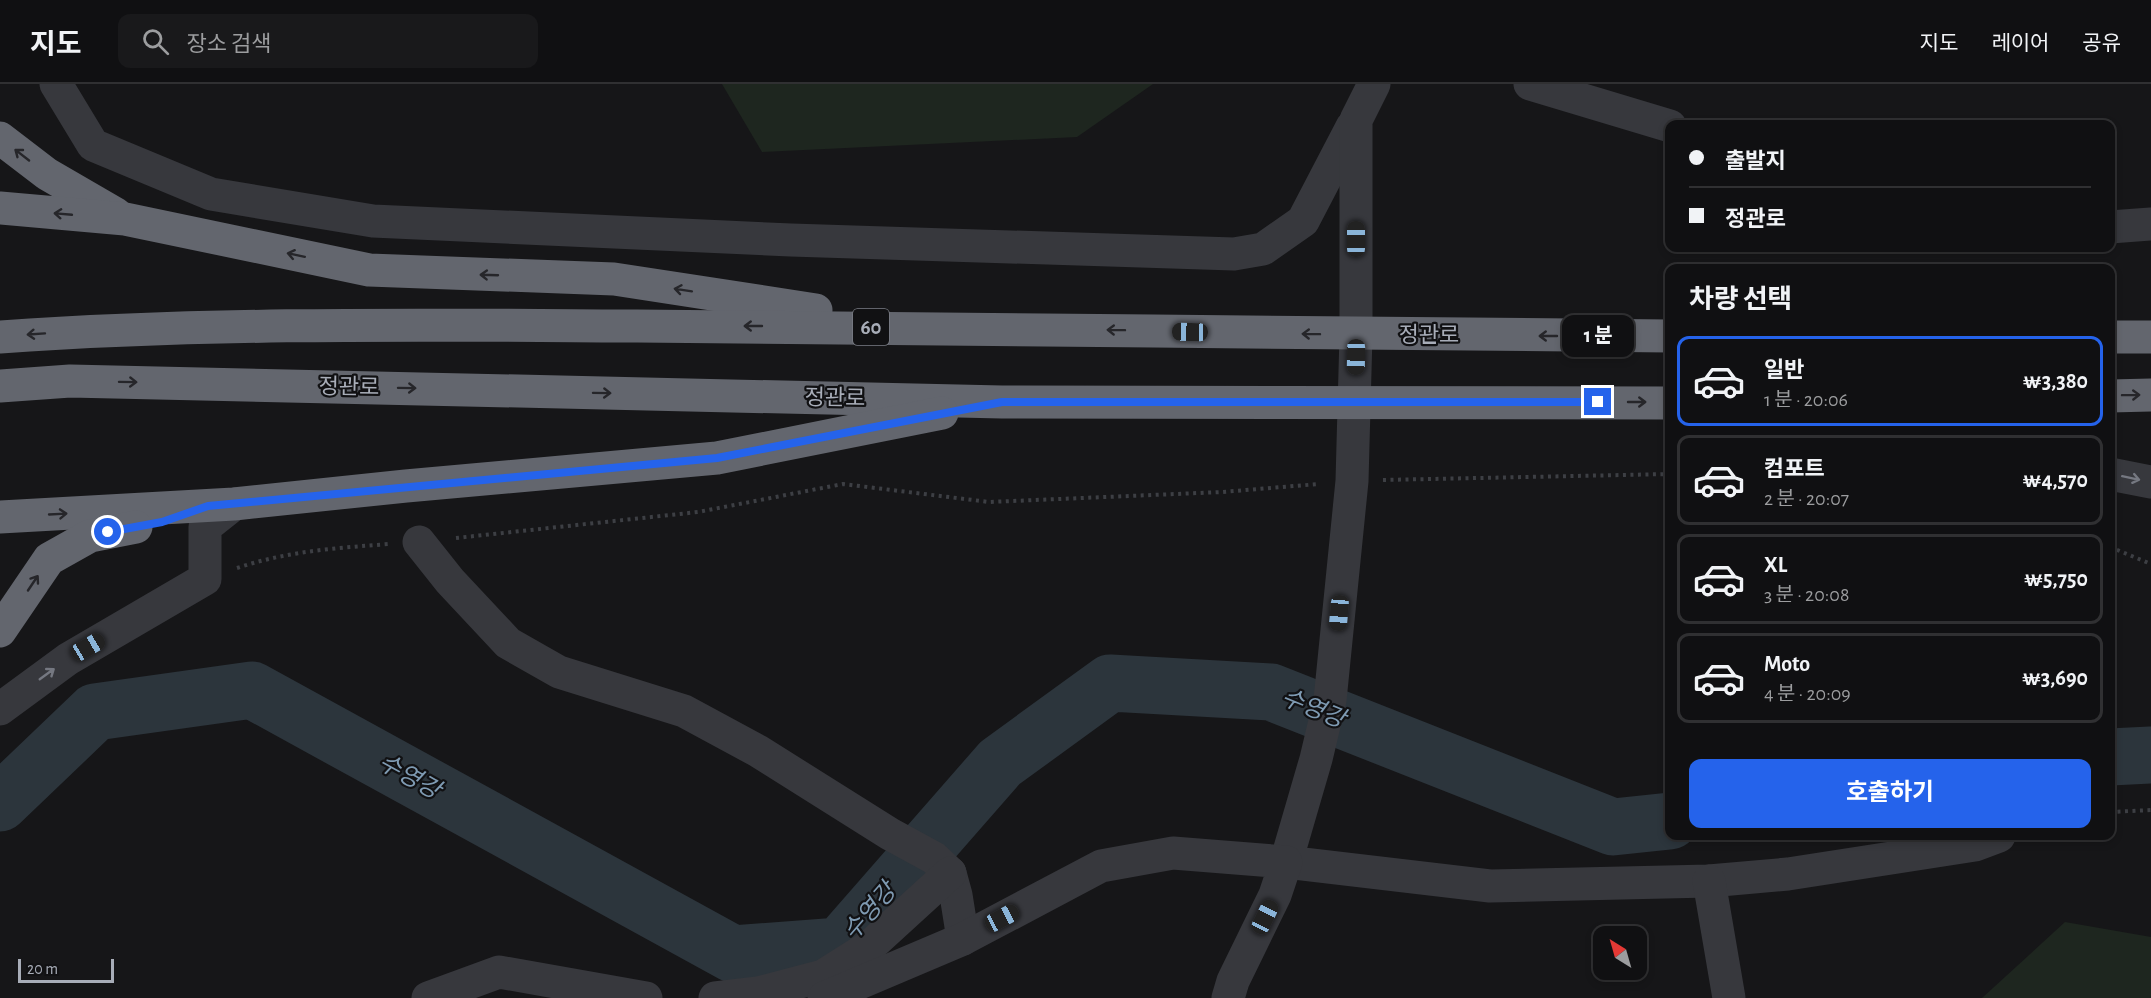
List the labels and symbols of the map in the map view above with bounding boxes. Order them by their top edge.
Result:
one-way arrow [15,149,31,162]
one-way arrow [53,208,73,219]
car [1347,221,1365,257]
one-way arrow [287,249,306,260]
one-way arrow [480,269,500,280]
one-way arrow [674,284,694,295]
road number: 60 [853,309,889,345]
callout: 1 분 [1562,315,1634,357]
one-way arrow [744,320,764,332]
car [1172,323,1208,341]
street label: 정관로 [1399,323,1459,346]
one-way arrow [1107,325,1127,336]
one-way arrow [1302,328,1322,340]
one-way arrow [27,329,47,340]
one-way arrow [1539,330,1559,342]
car [1347,339,1365,375]
street label: 정관로 [318,374,380,399]
one-way arrow [118,376,138,388]
one-way arrow [396,382,416,394]
street label: 정관로 [804,385,866,410]
one-way arrow [591,387,611,398]
route end [1584,388,1611,415]
one-way arrow [2120,390,2140,401]
one-way arrow [1626,396,1646,408]
one-way arrow [2120,473,2140,484]
one-way arrow [48,508,68,519]
route start [94,518,121,545]
one-way arrow [27,575,39,591]
car [1328,594,1350,632]
car [68,630,108,664]
one-way arrow [39,668,55,680]
water label: 수영강 [1278,685,1351,734]
water label: 수영강 [374,750,447,805]
water label: 수영강 [838,876,903,945]
car [1249,897,1281,937]
car [982,902,1022,934]
north arrow [1593,926,1647,980]
scale bar [18,956,114,984]

